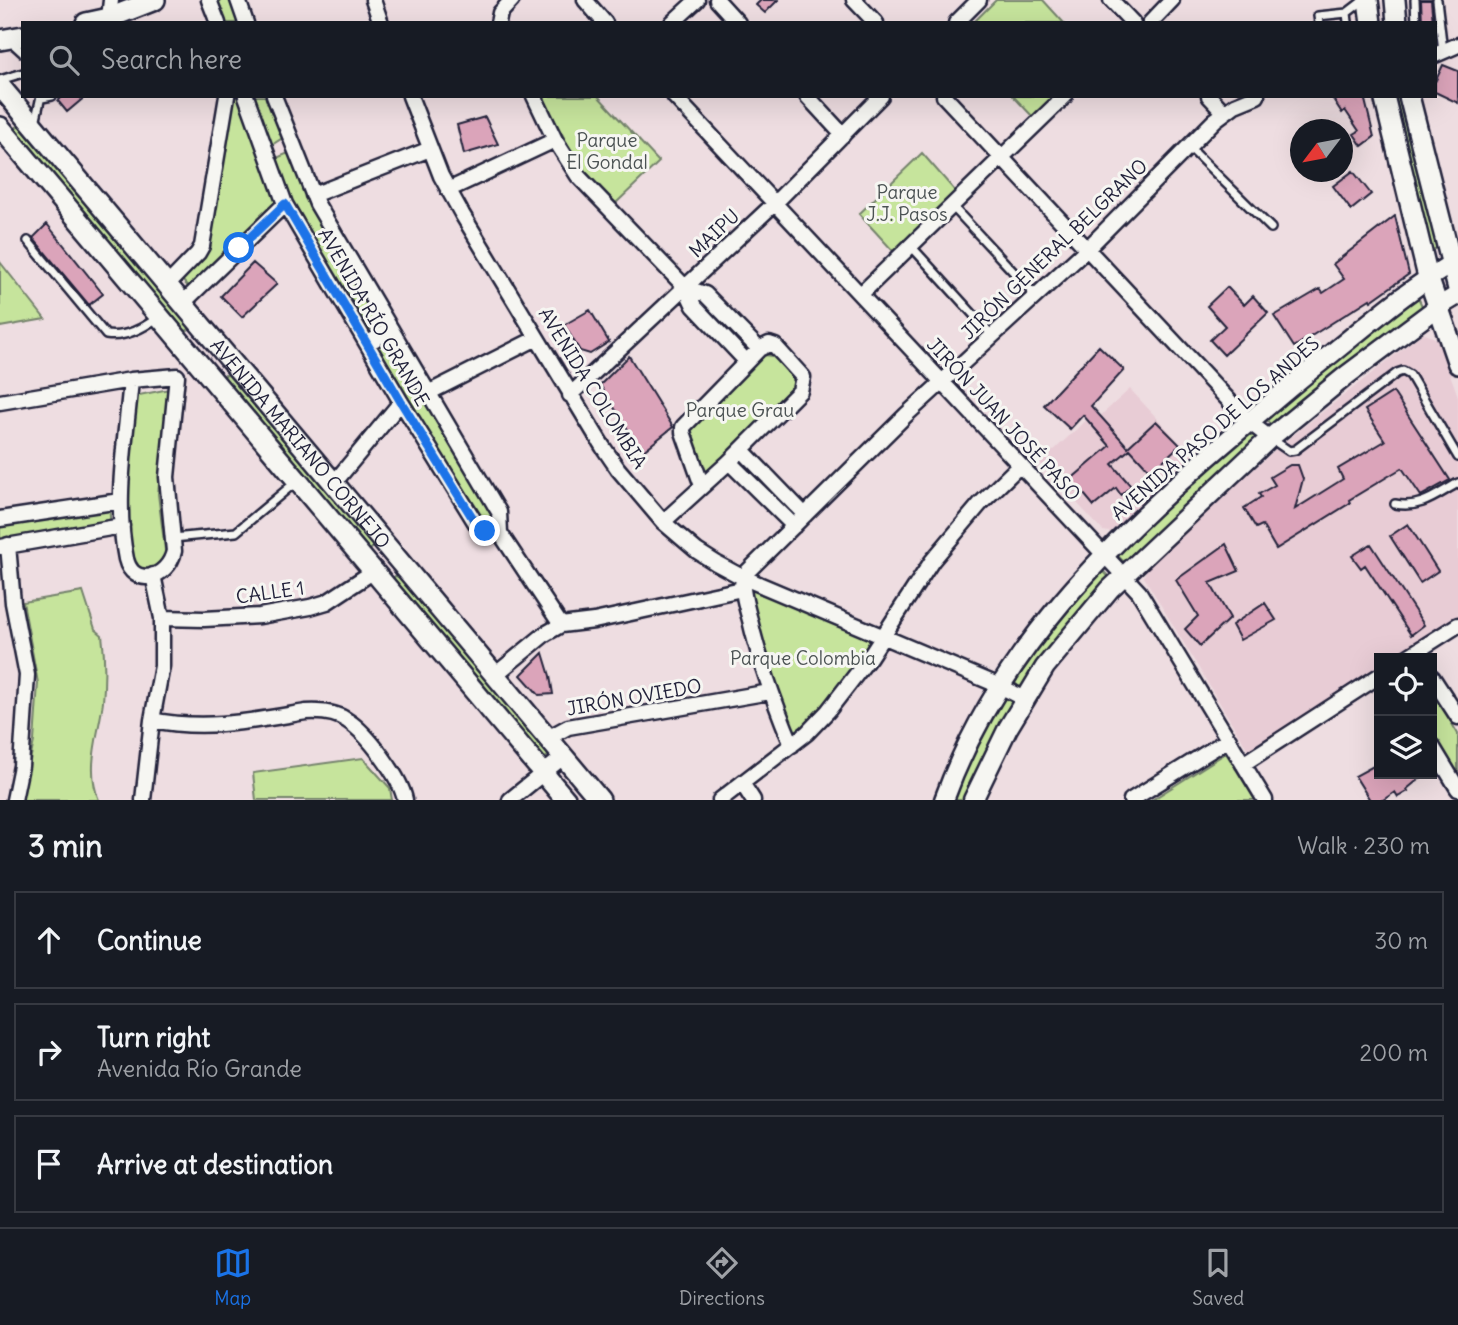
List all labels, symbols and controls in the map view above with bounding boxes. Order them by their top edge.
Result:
search box [21,21,1437,98]
icon: search [45,41,83,79]
text: Search here [101,43,242,76]
north arrow [1290,119,1353,182]
park label: Parque El Gondal [566,128,648,174]
street label: JIRÓN GENERAL BELGRANO [956,154,1152,344]
park label: Parque J.J. Pasos [866,180,948,226]
street label: MAIPU [684,204,744,262]
street label: AVENIDA RÍO GRANDE [313,224,435,410]
route start [223,232,254,263]
street label: AVENIDA COLOMBIA [534,303,652,473]
street label: AVENIDA PASO DE LOS ANDES [1106,331,1324,525]
street label: JIRÓN JUAN JOSÉ PASO [922,332,1086,506]
street label: AVENIDA MARIANO CORNEJO [205,334,395,553]
park label: Parque Grau [686,398,794,422]
route end [469,515,500,546]
street label: CALLE 1 [234,575,306,609]
park label: Parque Colombia [730,646,876,670]
map controls [1374,653,1437,779]
button: locate [1374,653,1437,716]
street label: JIRÓN OVIEDO [565,673,703,721]
button: layers [1374,716,1437,779]
text: 3 min [28,827,103,865]
text: Walk · 230 m [1297,831,1430,860]
icon: ahead [30,921,68,959]
text: Continue [97,924,202,957]
text: 30 m [1374,926,1428,955]
text: Turn right [97,1021,210,1054]
icon: right [30,1033,68,1071]
text: 200 m [1359,1038,1428,1067]
text: Avenida Río Grande [97,1054,302,1083]
icon: arrive [30,1145,68,1183]
text: Arrive at destination [97,1148,333,1181]
tab: Map [214,1244,252,1310]
tab: Directions [679,1244,765,1310]
tab: Saved [1192,1244,1244,1310]

